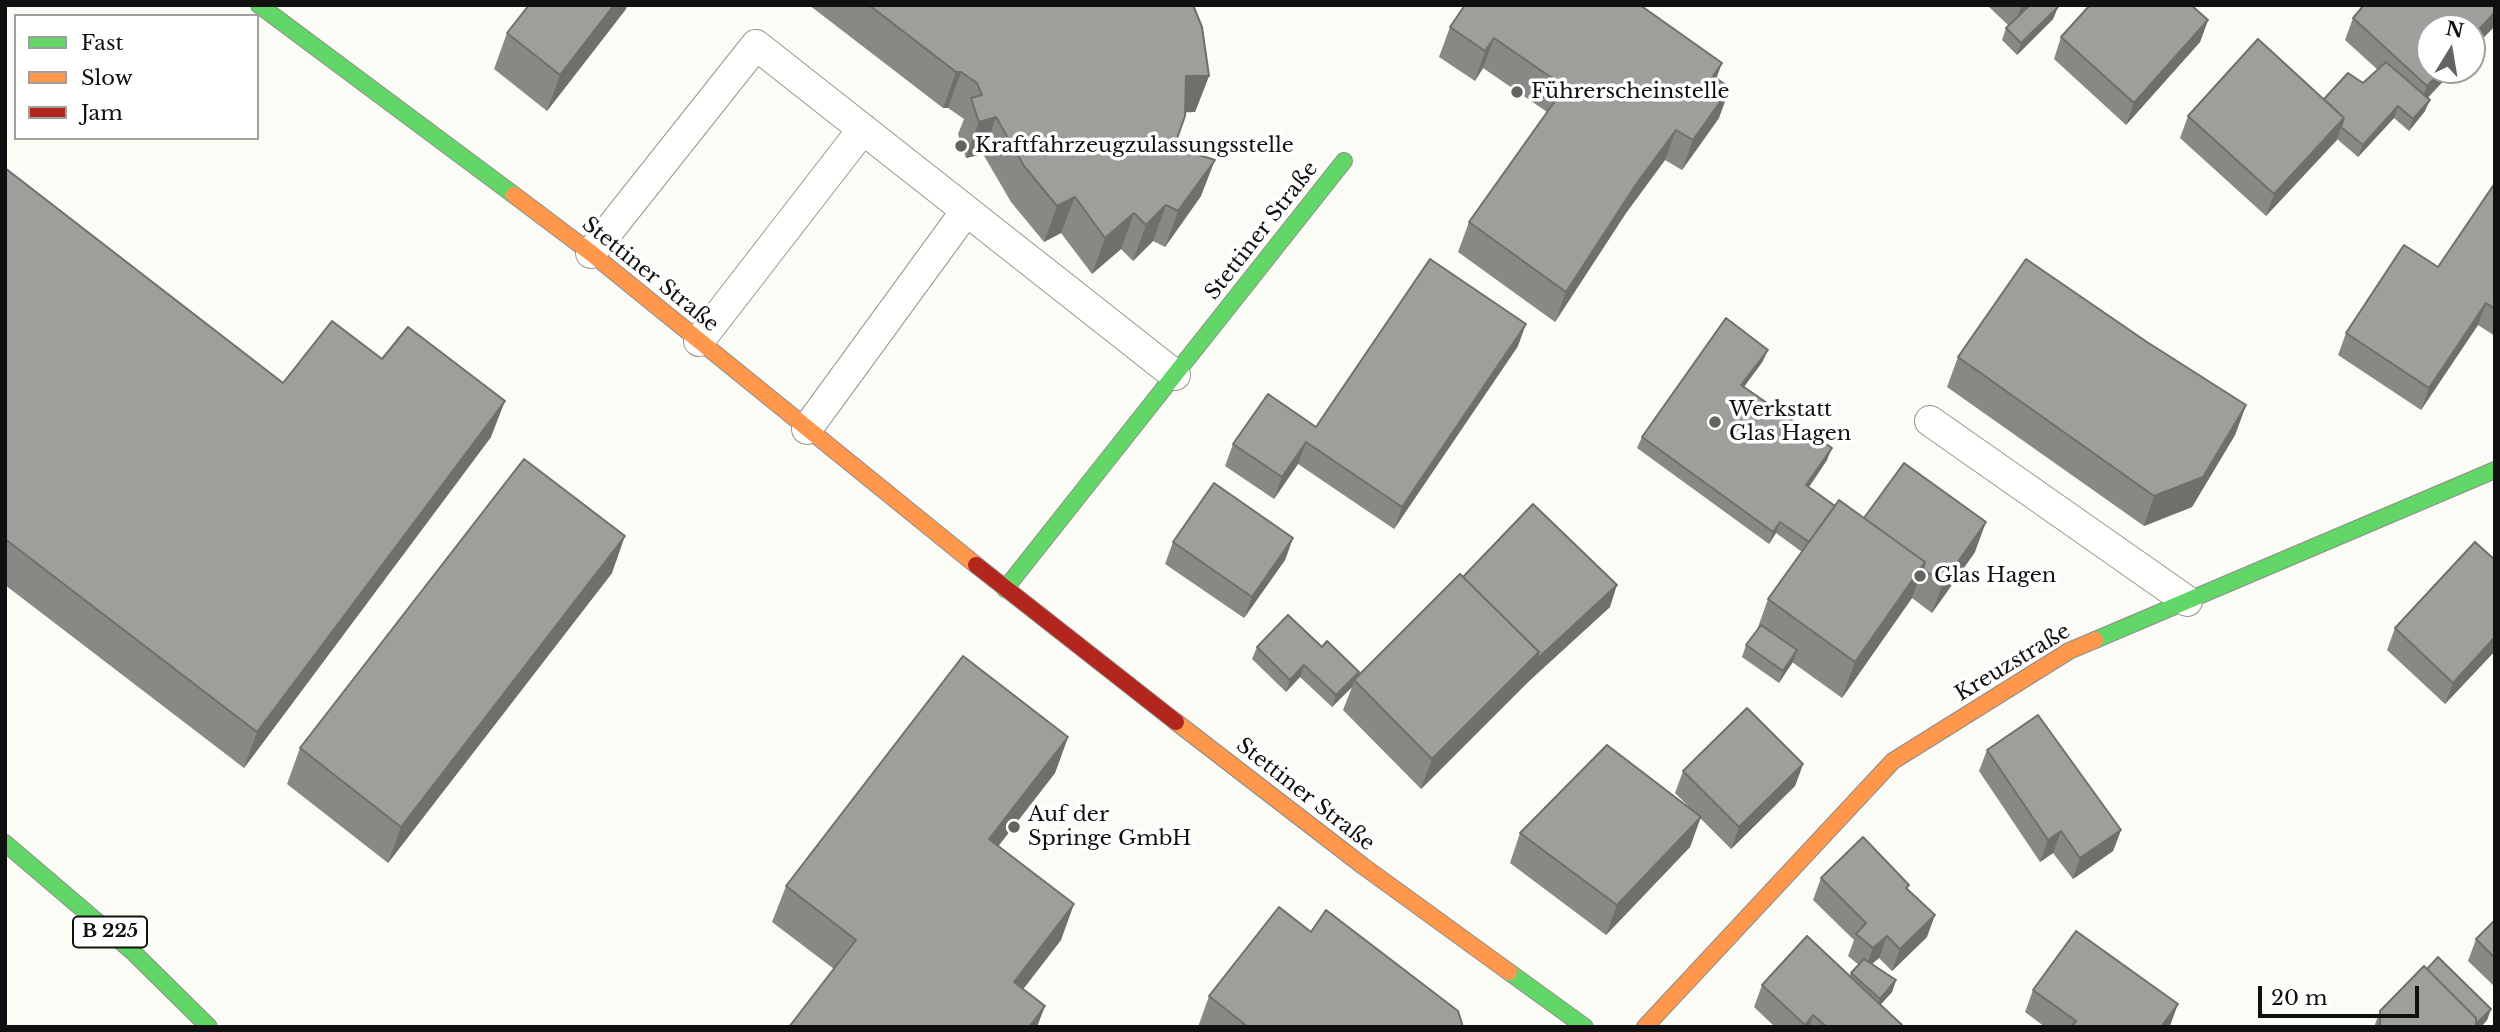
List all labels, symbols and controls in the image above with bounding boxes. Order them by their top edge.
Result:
legend [14,14,259,140]
north arrow [2416,14,2486,84]
text: N [2444,17,2466,43]
text: Fast [81,30,123,56]
text: Slow [81,65,133,91]
place label: Führerscheinstelle [1531,79,1730,105]
marker: Führerscheinstelle [1509,84,1525,100]
text: Jam [81,100,123,126]
place label: Kraftfahrzeugzulassungsstelle [975,133,1294,159]
marker: Kraftfahrzeugzulassungsstelle [953,138,969,154]
street label: Stettiner Straße [1200,157,1324,305]
street label: Stettiner Straße [577,212,723,338]
place label: Werkstatt Glas Hagen [1729,397,1851,447]
marker: Werkstatt Glas Hagen [1707,414,1723,430]
place label: Glas Hagen [1934,563,2056,589]
marker: Glas Hagen [1912,568,1928,584]
street label: Kreuzstraße [1951,619,2075,707]
street label: Stettiner Straße [1231,733,1379,857]
place label: Auf der Springe GmbH [1028,802,1191,852]
marker: Auf der Springe GmbH [1006,819,1022,835]
road number: B 225 [73,916,147,948]
scale bar [2262,972,2423,1016]
text: 20 m [2271,985,2328,1011]

